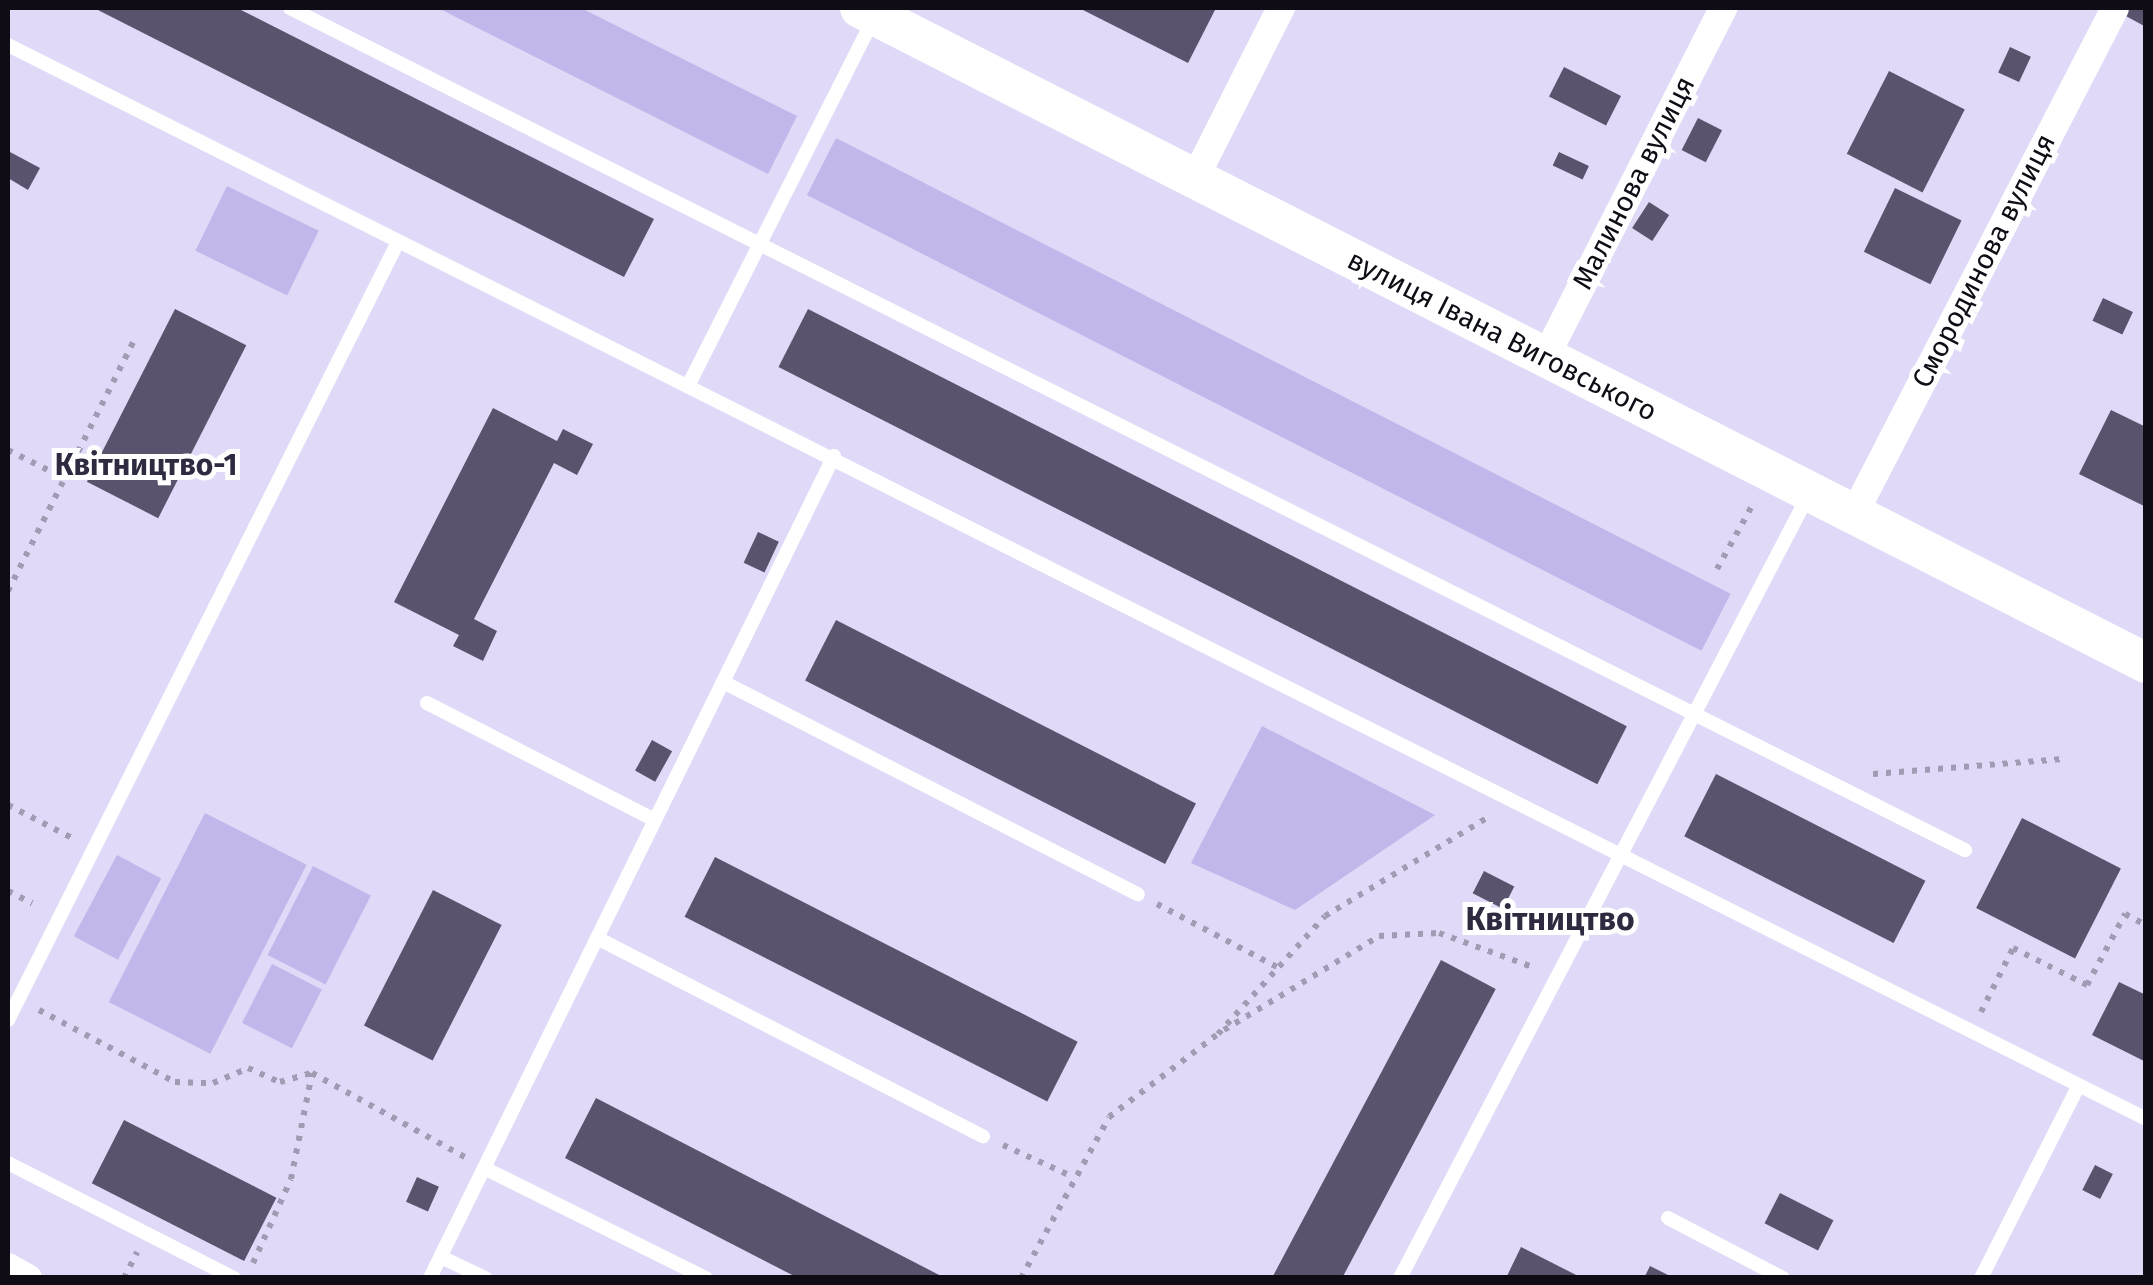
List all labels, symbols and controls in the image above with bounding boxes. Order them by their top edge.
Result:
street label: Малинова вулиця [1566,71,1702,295]
street label: Смородинова вулиця [1905,128,2063,394]
street label: вулиця Івана Виговського [1342,243,1662,429]
district label: Квітництво-1 [55,447,237,483]
district label: Квітництво [1465,900,1635,938]

